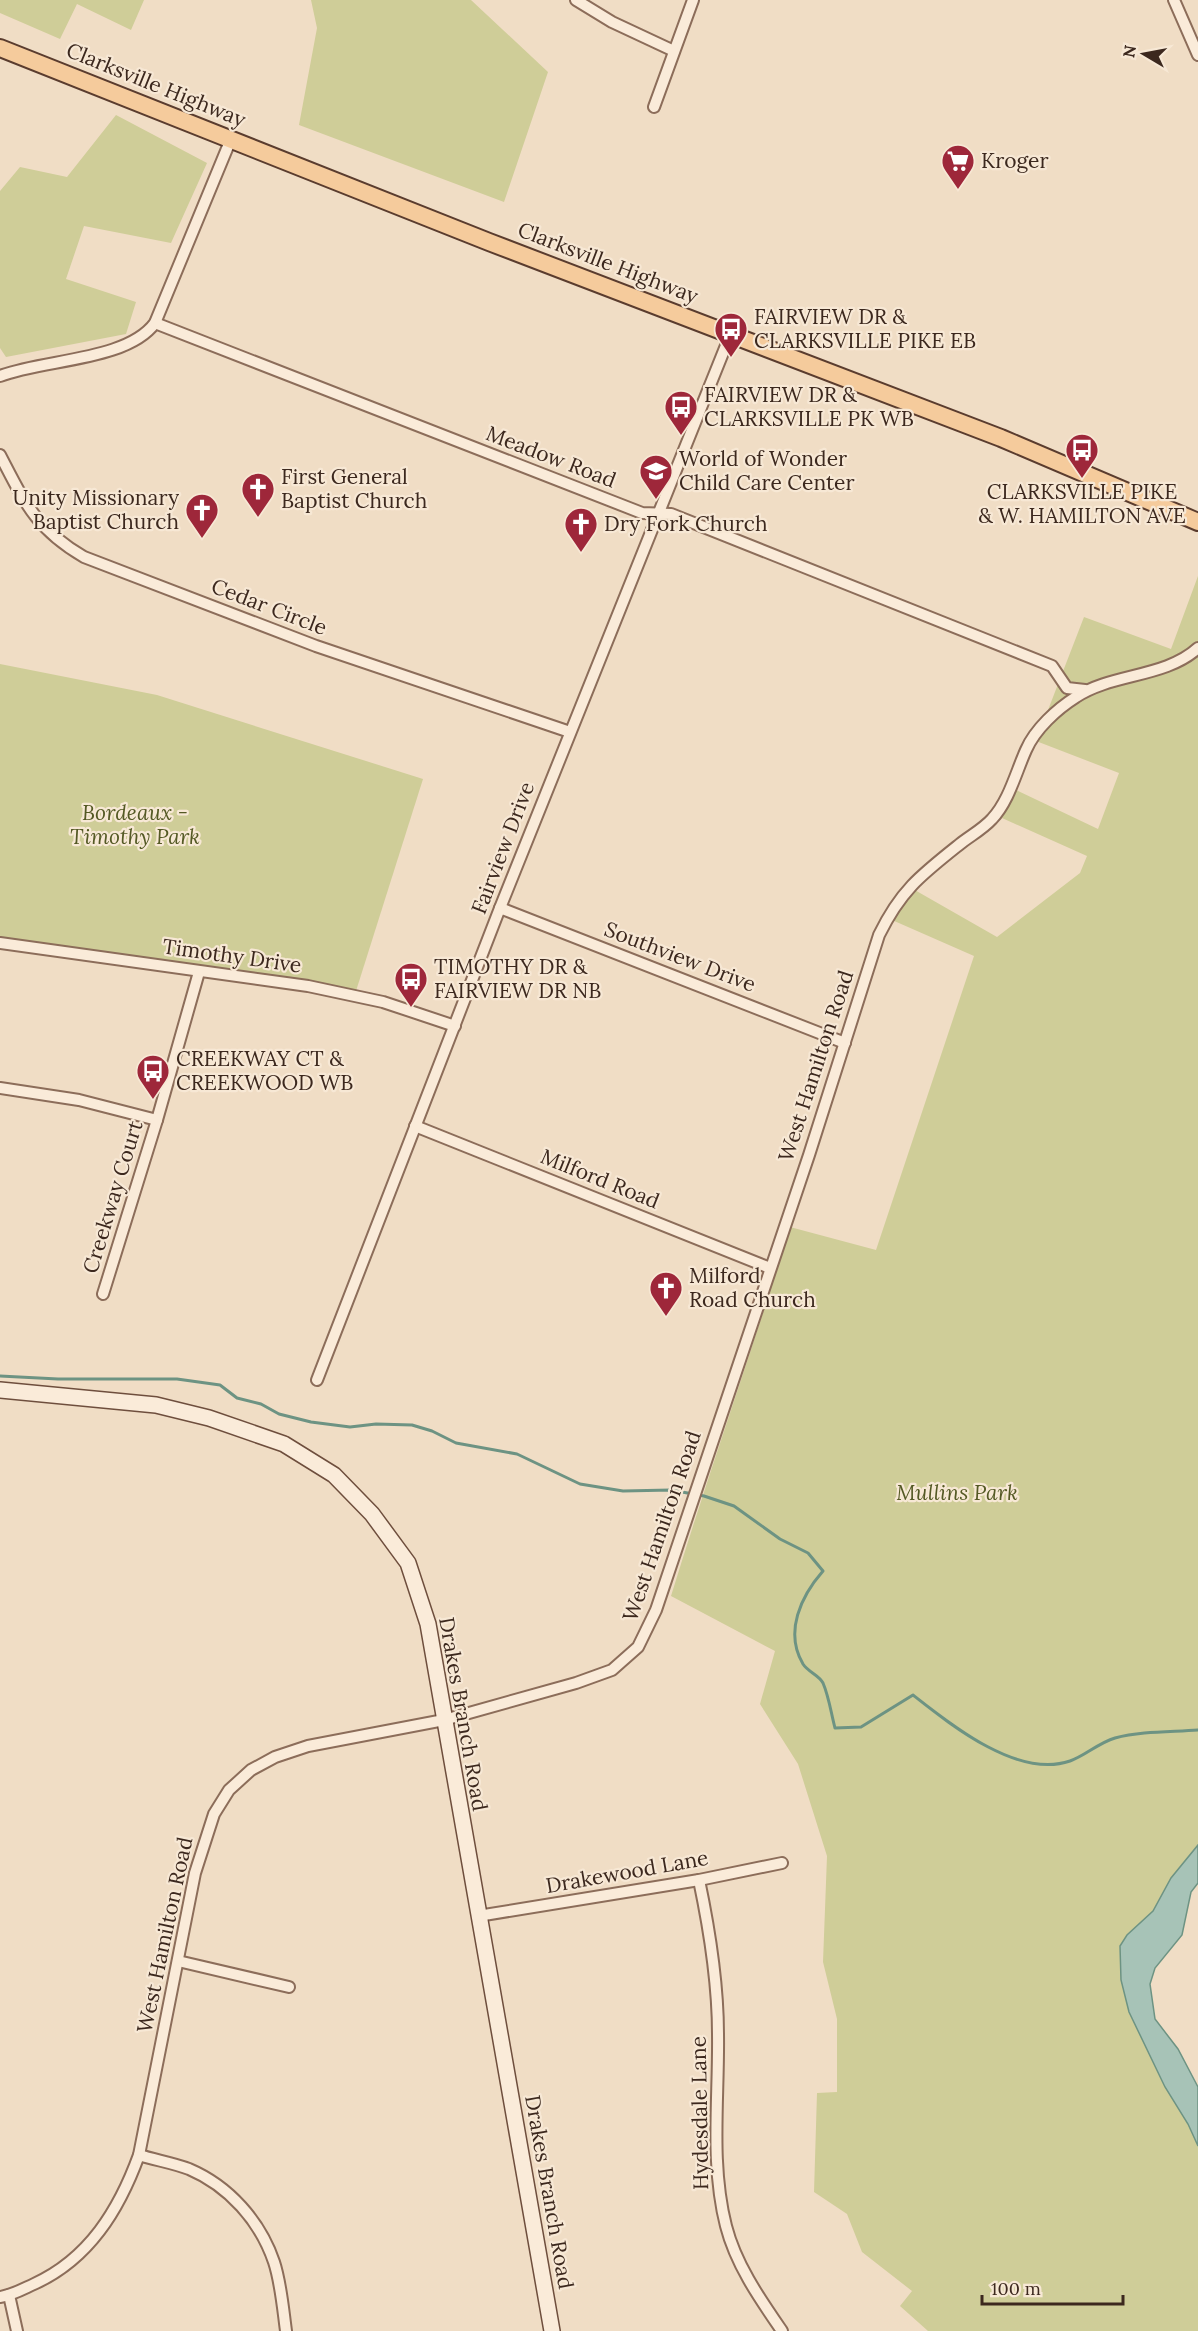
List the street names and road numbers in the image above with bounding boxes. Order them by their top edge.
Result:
street label: Clarksville Highway [63,36,250,133]
street label: Clarksville Highway [514,216,702,309]
street label: Meadow Road [482,419,620,494]
street label: Cedar Circle [208,572,331,641]
street label: Fairview Drive [465,778,540,918]
street label: Southview Drive [601,915,760,998]
street label: Timothy Drive [161,932,303,979]
street label: West Hamilton Road [772,967,859,1165]
street label: Creekway Court [76,1116,149,1276]
street label: Milford Road [537,1142,664,1215]
street label: West Hamilton Road [616,1427,707,1625]
street label: Drakes Branch Road [433,1615,494,1813]
street label: West Hamilton Road [131,1834,198,2035]
street label: Drakewood Lane [543,1844,710,1899]
street label: Hydesdale Lane [685,2036,714,2190]
street label: Drakes Branch Road [519,2093,580,2291]

